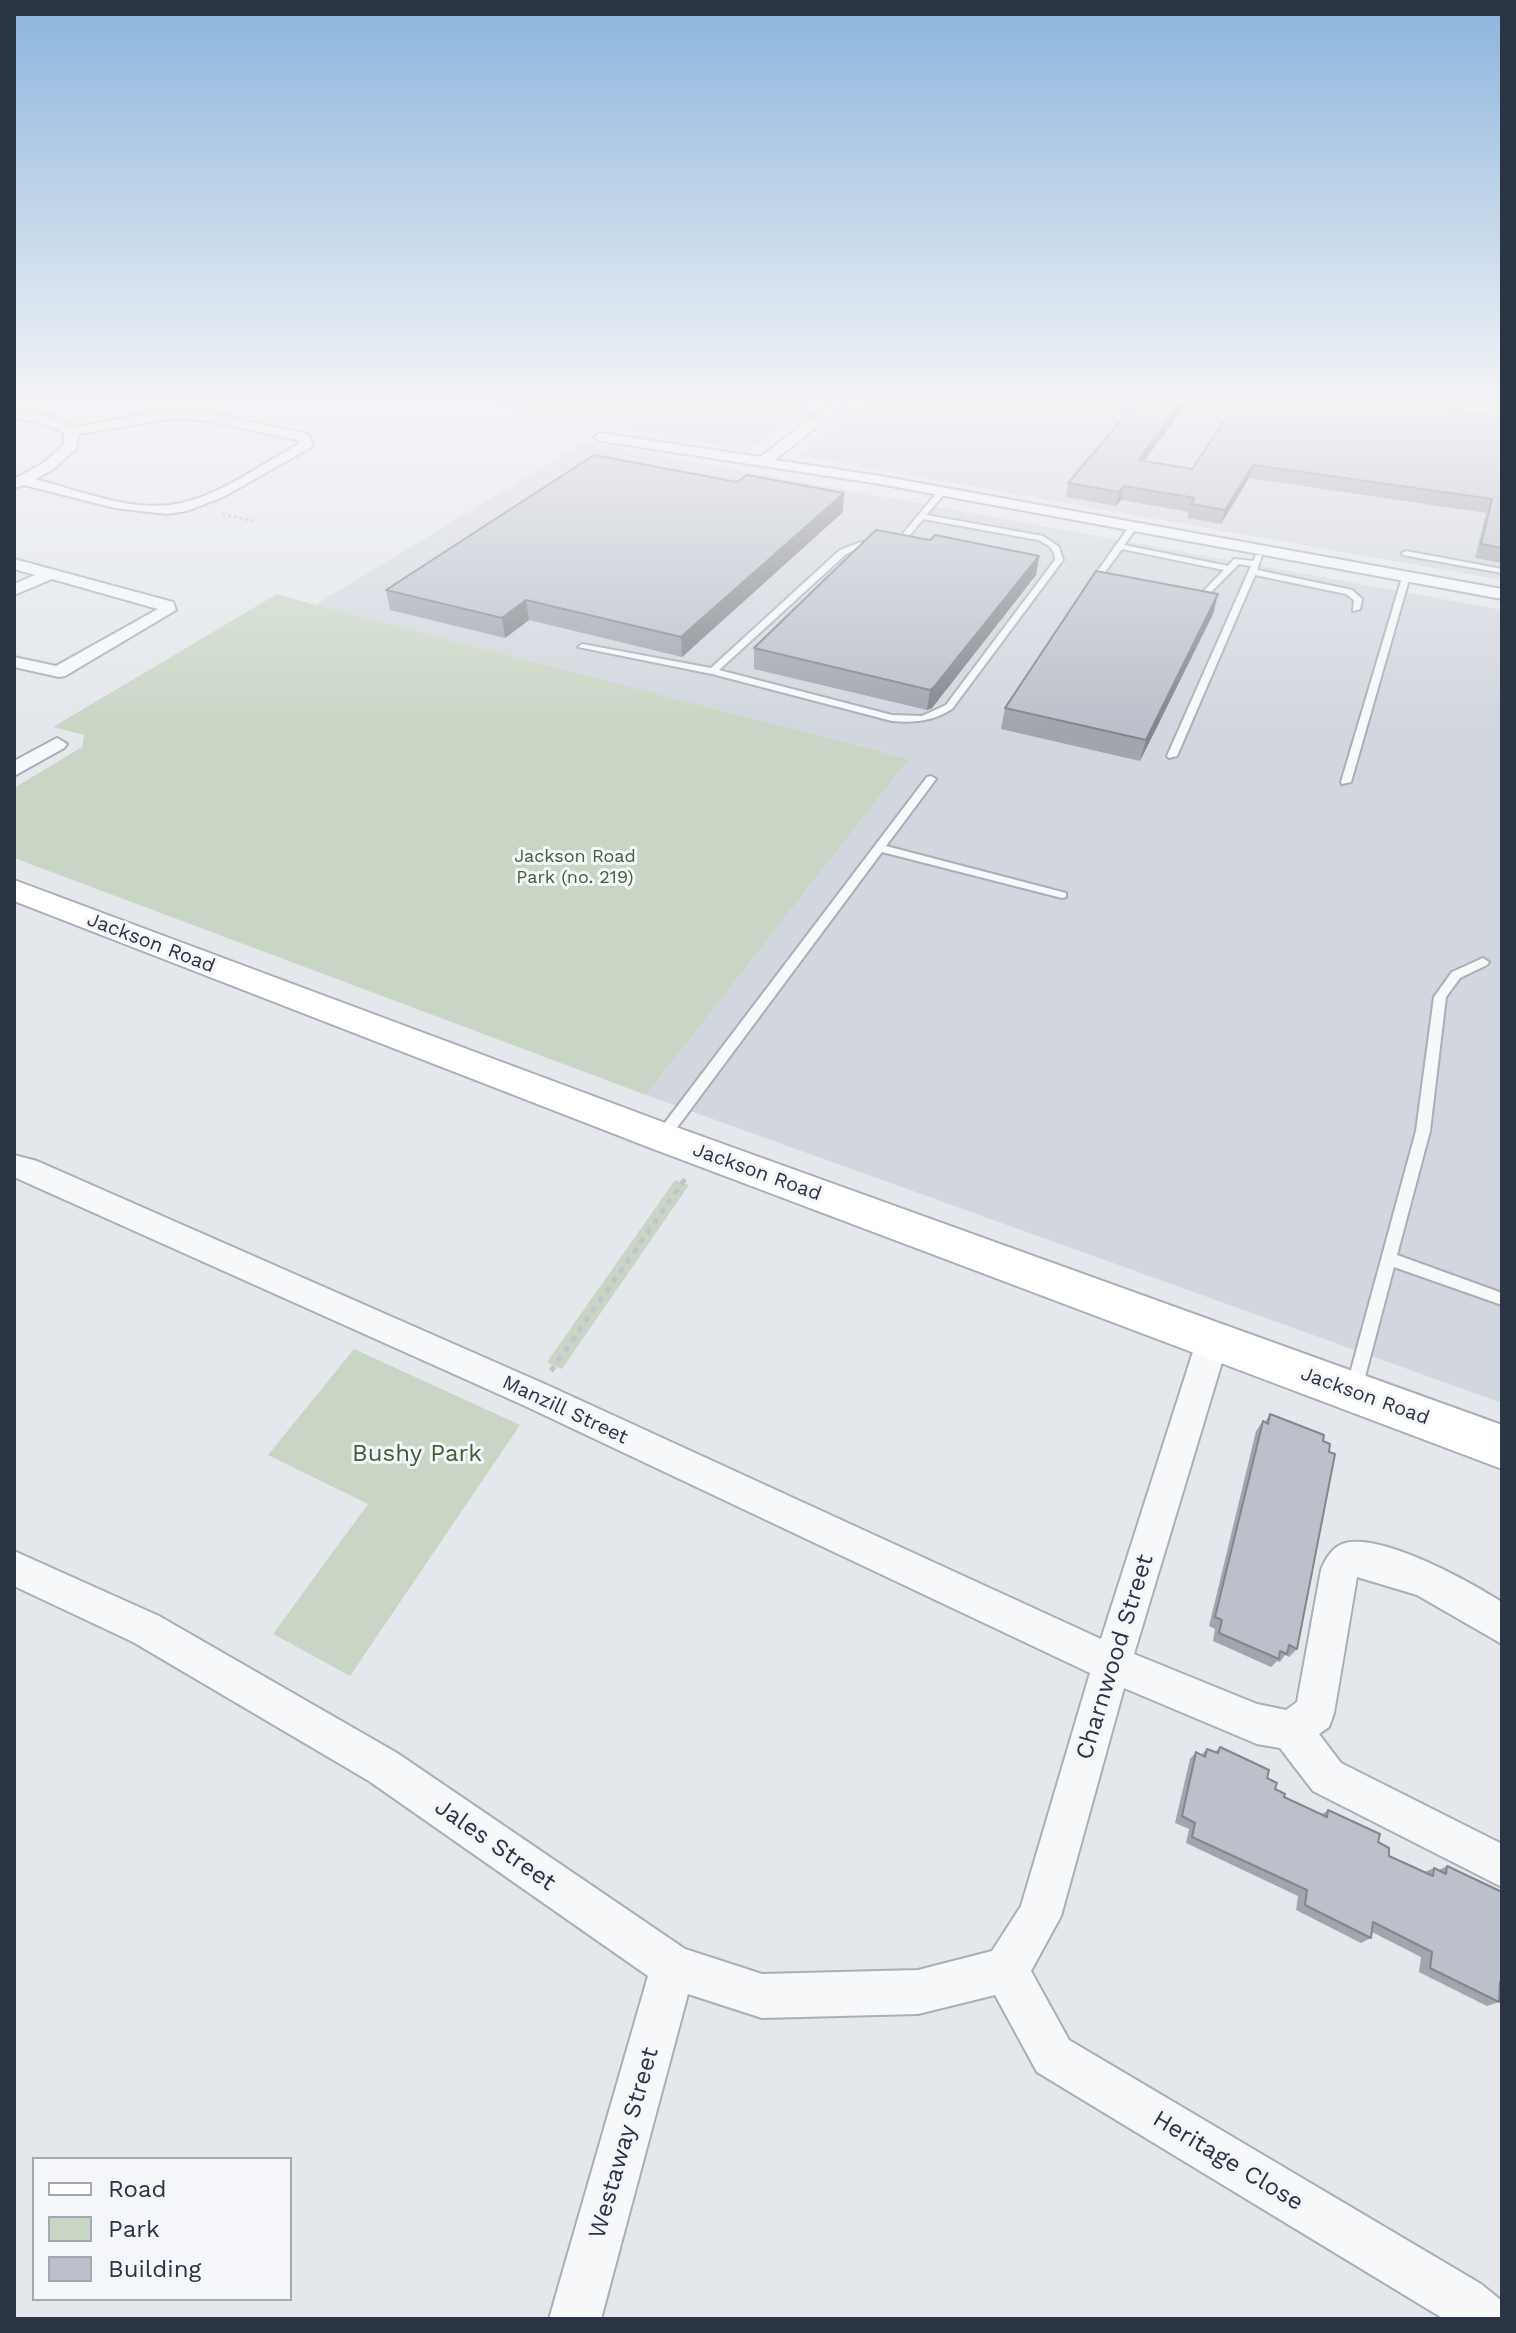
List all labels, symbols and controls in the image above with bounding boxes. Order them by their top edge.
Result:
park label: Jackson Road Park (no. 219) [514,846,636,888]
street label: Jackson Road [84,908,218,978]
street label: Jackson Road [689,1138,825,1206]
street label: Jackson Road [1297,1362,1433,1430]
street label: Manzill Street [498,1370,632,1450]
park label: Bushy Park [352,1440,482,1468]
street label: Charnwood Street [1070,1551,1160,1763]
street label: Jales Street [429,1793,561,1897]
street label: Westaway Street [583,2044,665,2242]
street label: Heritage Close [1147,2105,1309,2217]
legend [32,2157,292,2301]
text: Road [108,2175,167,2203]
text: Park [108,2215,160,2243]
text: Building [108,2255,201,2283]

